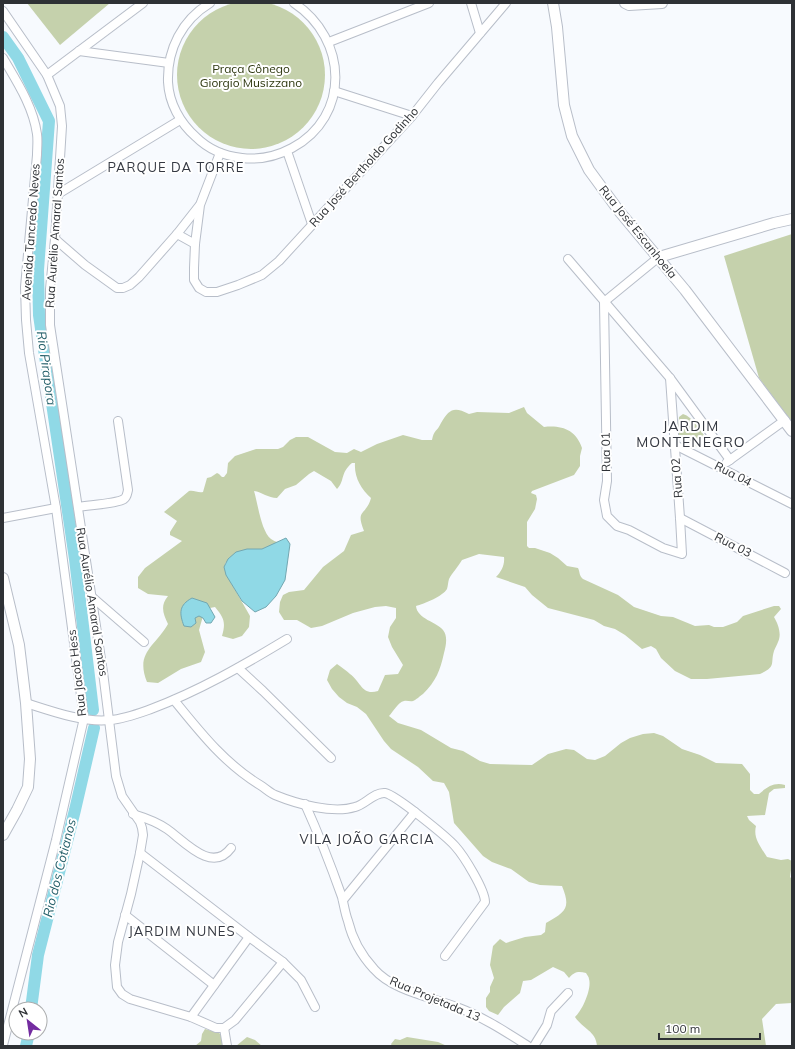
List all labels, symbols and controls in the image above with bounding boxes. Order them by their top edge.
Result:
park label: Praça Cônego Giorgio Musizzano [200,61,302,90]
street label: Rua José Bertholdo Godinho [306,104,422,230]
street label: Rua Aurélio Amaral Santos [42,157,67,309]
district label: PARQUE DA TORRE [107,159,245,175]
street label: Avenida Tancredo Neves [18,163,43,301]
street label: Rua José Escanhoela [596,182,681,281]
water label: Rio Pirapora [34,330,60,406]
district label: JARDIM MONTENEGRO [636,417,746,451]
street label: Rua 01 [598,432,613,472]
street label: Rua 02 [668,458,685,498]
street label: Rua 04 [712,458,754,489]
street label: Rua Aurélio Amaral Santos [73,526,112,677]
street label: Rua 03 [712,529,754,560]
street label: Rua Jacob Hess [64,629,89,717]
water label: Rio dos Cotianos [39,817,79,919]
district label: VILA JOÃO GARCIA [300,831,435,847]
district label: JARDIM NUNES [129,923,235,939]
street label: Rua Projetada 13 [388,973,483,1024]
north arrow [8,1001,48,1041]
text: N [16,1004,30,1020]
scale bar [659,1015,760,1041]
text: 100 m [665,1021,700,1036]

